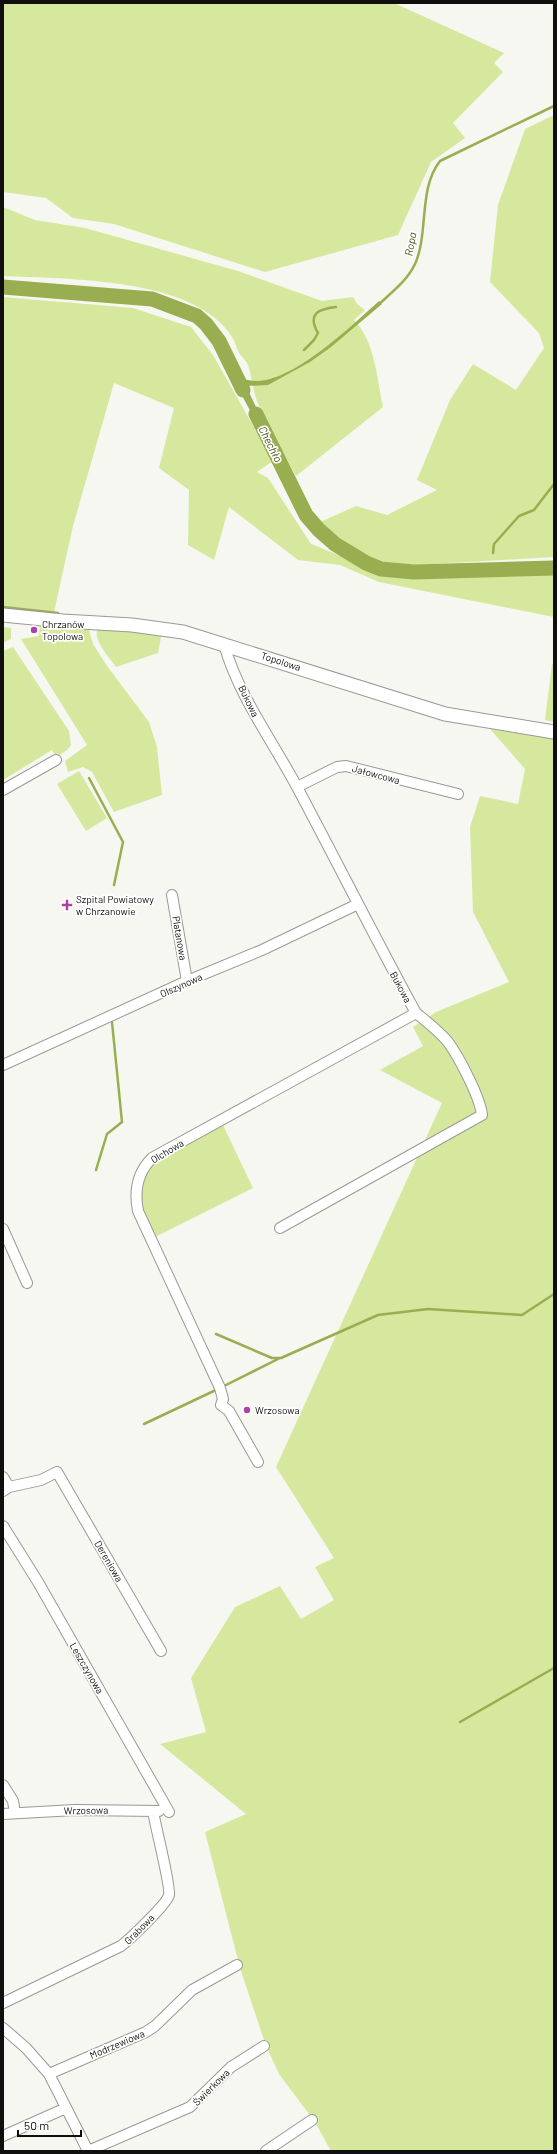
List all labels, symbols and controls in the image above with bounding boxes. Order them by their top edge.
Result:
water label: Ropa [402,231,419,257]
water label: Chechło [256,424,286,464]
place label: Chrzanów Topolowa [42,618,84,642]
marker: Chrzanów Topolowa [29,625,39,635]
street label: Topolowa [260,649,302,673]
street label: Bukowa [236,683,262,719]
street label: Jałowcowa [351,762,401,786]
place label: Szpital Powiatowy w Chrzanowie [76,893,154,917]
marker: Szpital Powiatowy w Chrzanowie [61,899,73,911]
street label: Platanowa [170,915,190,961]
street label: Bukowa [388,969,414,1005]
street label: Olszynowa [158,970,204,1000]
street label: Olchowa [148,1136,186,1166]
place label: Wrzosowa [255,1404,300,1416]
marker: Wrzosowa [242,1405,252,1415]
street label: Dereniowa [92,1538,126,1584]
street label: Leszczynowa [67,1640,107,1696]
street label: Wrzosowa [64,1804,108,1816]
street label: Grabowa [121,1911,157,1947]
street label: Modrzewiowa [88,2027,146,2061]
street label: Świerkowa [190,2066,232,2108]
scale bar [18,2112,81,2138]
text: 50 m [24,2118,49,2132]

